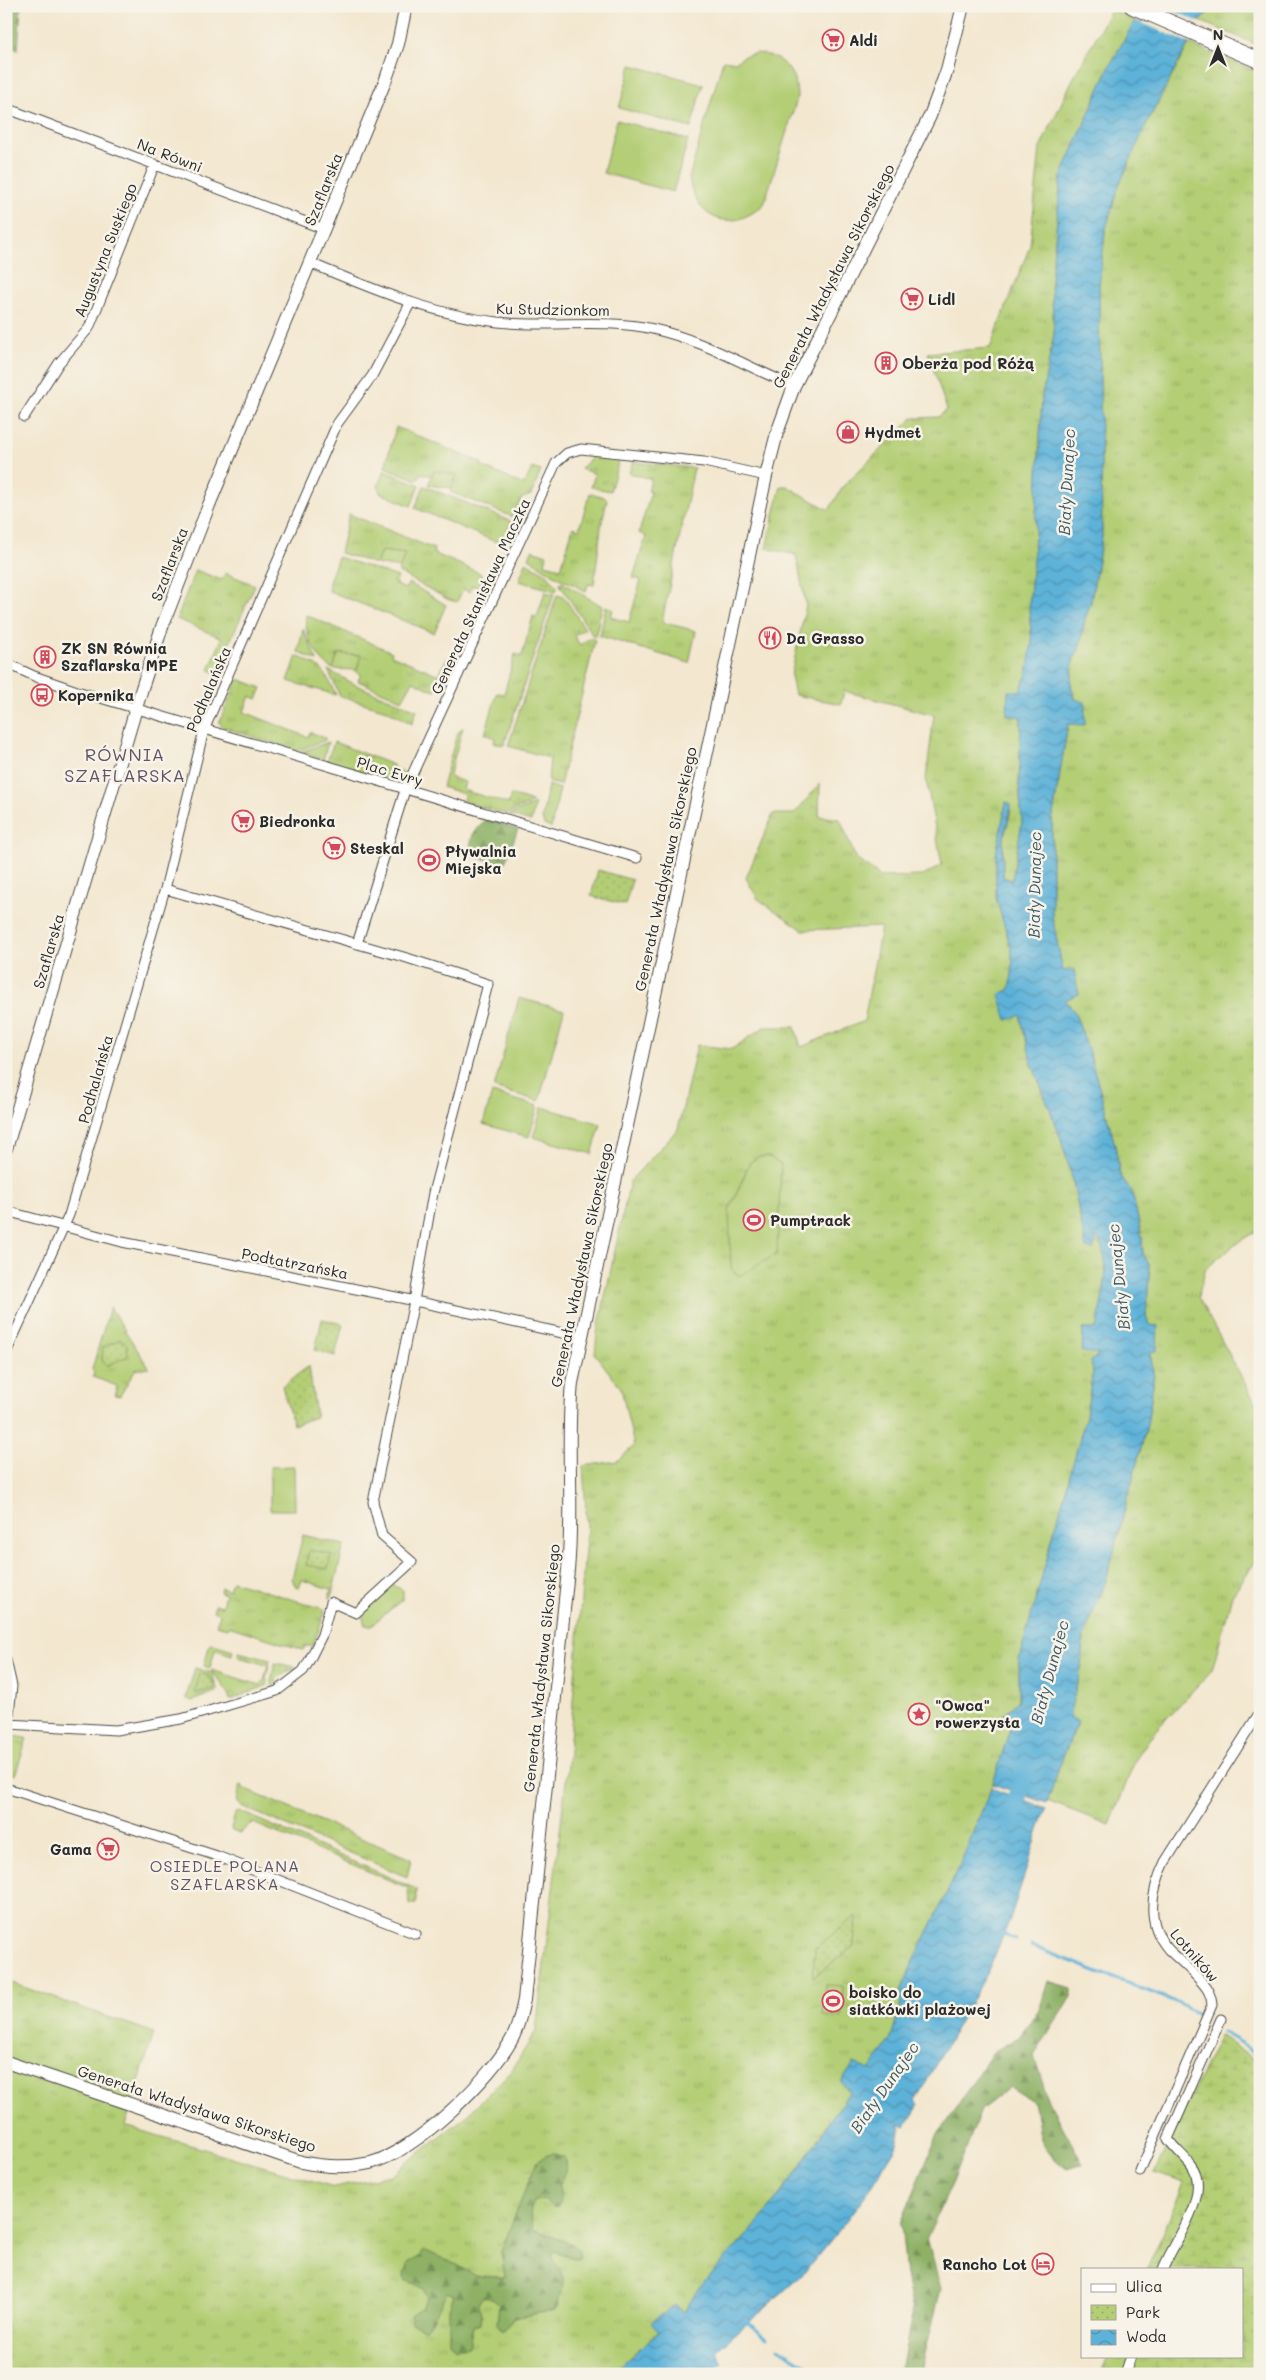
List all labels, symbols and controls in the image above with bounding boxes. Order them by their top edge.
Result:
north arrow [1194,22,1244,72]
text: N [1213,25,1223,44]
supermarket icon: Aldi [821,28,845,52]
place label: Aldi [849,30,878,50]
street label: Na Równi [135,133,205,177]
street label: Szaflarska [299,149,347,229]
street label: Generała Władysława Sikorskiego [767,160,899,392]
street label: Augustyna Suskiego [69,180,141,320]
supermarket icon: Lidl [900,287,924,311]
place label: Lidl [928,289,955,309]
street label: Ku Studzionkom [496,298,610,320]
building icon: Oberża pod Różą [874,351,898,375]
place label: Oberża pod Różą [902,353,1035,373]
shop icon: Hydmet [836,420,860,444]
place label: Hydmet [864,422,922,442]
water label: Biały Dunajec [1053,428,1079,536]
street label: Generała Stanisława Maczka [426,495,534,697]
street label: Szaflarska [146,524,192,604]
restaurant icon: Da Grasso [758,626,782,650]
place label: Da Grasso [786,628,864,648]
place label: ZK SN Równia Szaflarska MPE [61,638,178,675]
street label: Podhalańska [181,643,235,735]
building icon: ZK SN Równia Szaflarska MPE [33,645,57,669]
bus stop icon: Kopernika [30,683,54,707]
place label: Kopernika [58,685,134,705]
district label: RÓWNIA SZAFLARSKA [64,742,186,787]
street label: Generała Władysława Sikorskiego [629,745,701,993]
street label: Plac Evry [355,752,425,791]
supermarket icon: Biedronka [231,809,255,833]
place label: Biedronka [259,811,335,831]
water label: Biały Dunajec [1023,832,1045,938]
supermarket icon: Steskal [322,836,346,860]
place label: Steskal [350,838,404,858]
place label: Pływalnia Miejska [445,841,516,878]
sports icon: Pływalnia Miejska [417,848,441,872]
street label: Szaflarska [28,911,68,991]
street label: Podhalańska [73,1032,117,1126]
street label: Generała Władysława Sikorskiego [545,1141,617,1389]
sports icon: Pumptrack [742,1208,766,1232]
place label: Pumptrack [770,1210,851,1230]
water label: Biały Dunajec [1102,1223,1134,1331]
street label: Podtatrzańska [240,1243,350,1283]
street label: Generała Władysława Sikorskiego [518,1543,564,1793]
water label: Biały Dunajec [1025,1618,1073,1726]
place label: "Owca" rowerzysta [935,1695,1020,1732]
place icon: "Owca" rowerzysta [907,1702,931,1726]
supermarket icon: Gama [96,1837,120,1861]
place label: Gama [50,1839,92,1859]
district label: OSIEDLE POLANA SZAFLARSKA [150,1855,300,1894]
street label: Lotników [1166,1924,1224,1986]
place label: boisko do siatkówki plażowej [849,1982,991,2019]
sports icon: boisko do siatkówki plażowej [821,1989,845,2013]
water label: Biały Dunajec [845,2037,923,2137]
street label: Generała Władysława Sikorskiego [75,2060,319,2156]
hotel icon: Rancho Lot [1031,2252,1055,2276]
place label: Rancho Lot [942,2254,1027,2274]
legend [1081,2268,1244,2358]
text: Ulica [1126,2276,1163,2296]
text: Park [1126,2302,1160,2322]
text: Woda [1126,2326,1167,2346]

